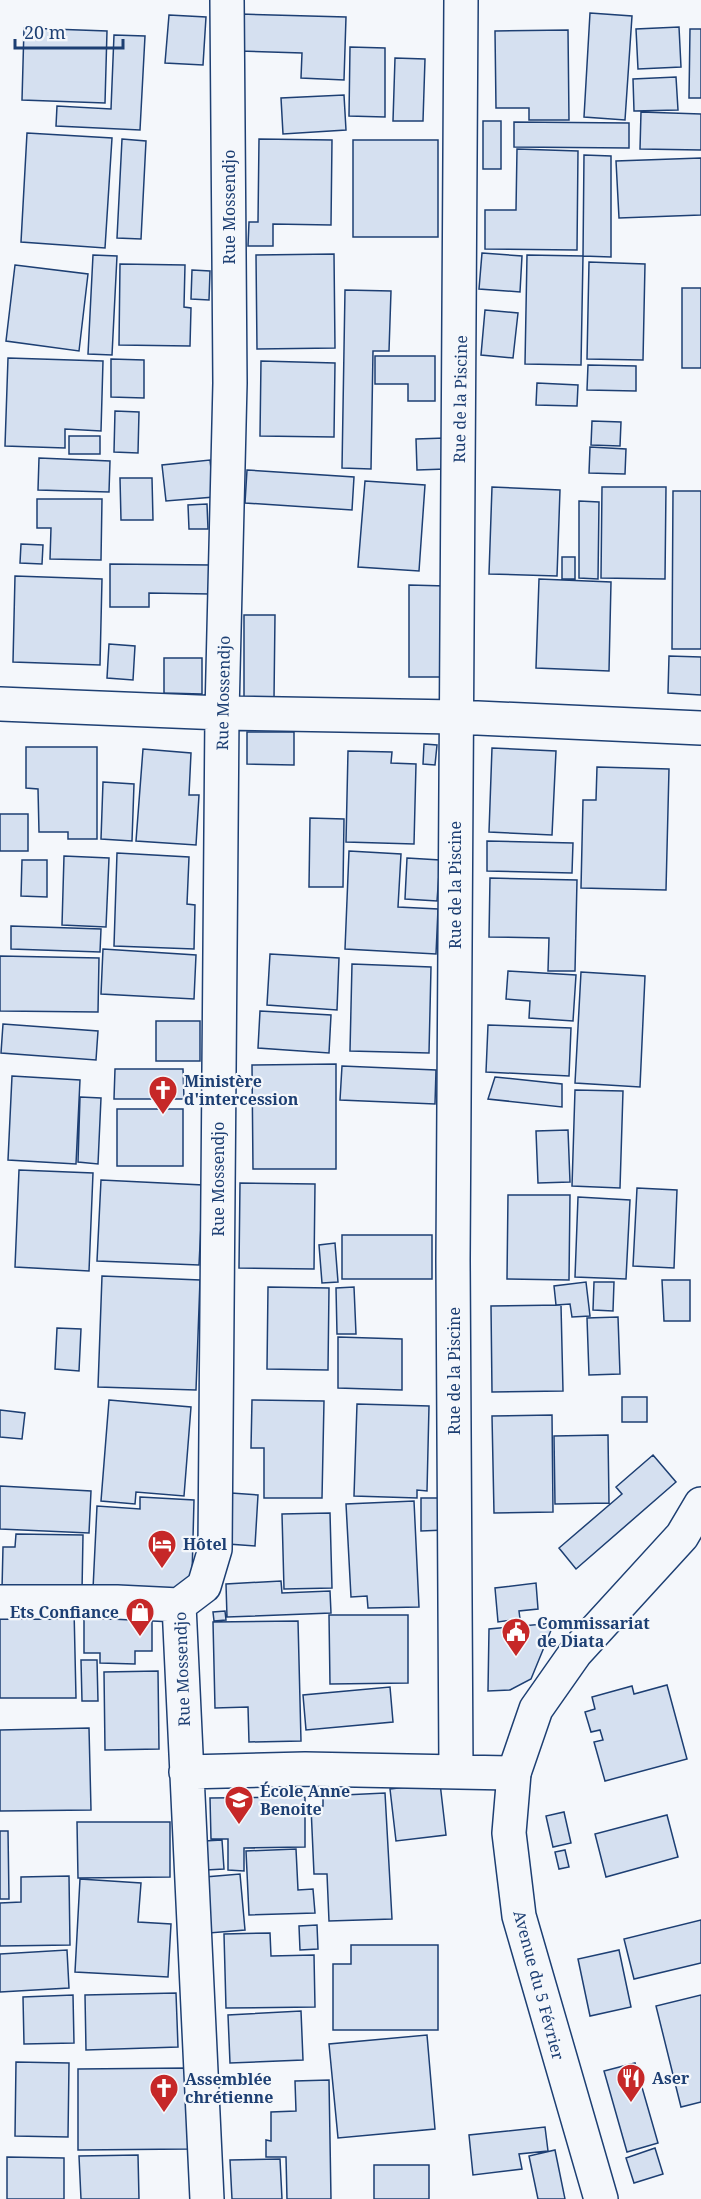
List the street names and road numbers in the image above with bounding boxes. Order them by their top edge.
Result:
street label: Rue Mossendjo [218,150,240,264]
street label: Rue de la Piscine [448,335,472,463]
street label: Rue Mossendjo [211,635,235,751]
street label: Rue de la Piscine [444,821,466,949]
street label: Rue Mossendjo [207,1122,229,1236]
street label: Rue de la Piscine [443,1307,465,1435]
street label: Rue Mossendjo [169,1611,195,1727]
street label: Avenue du 5 Février [508,1908,570,2063]

